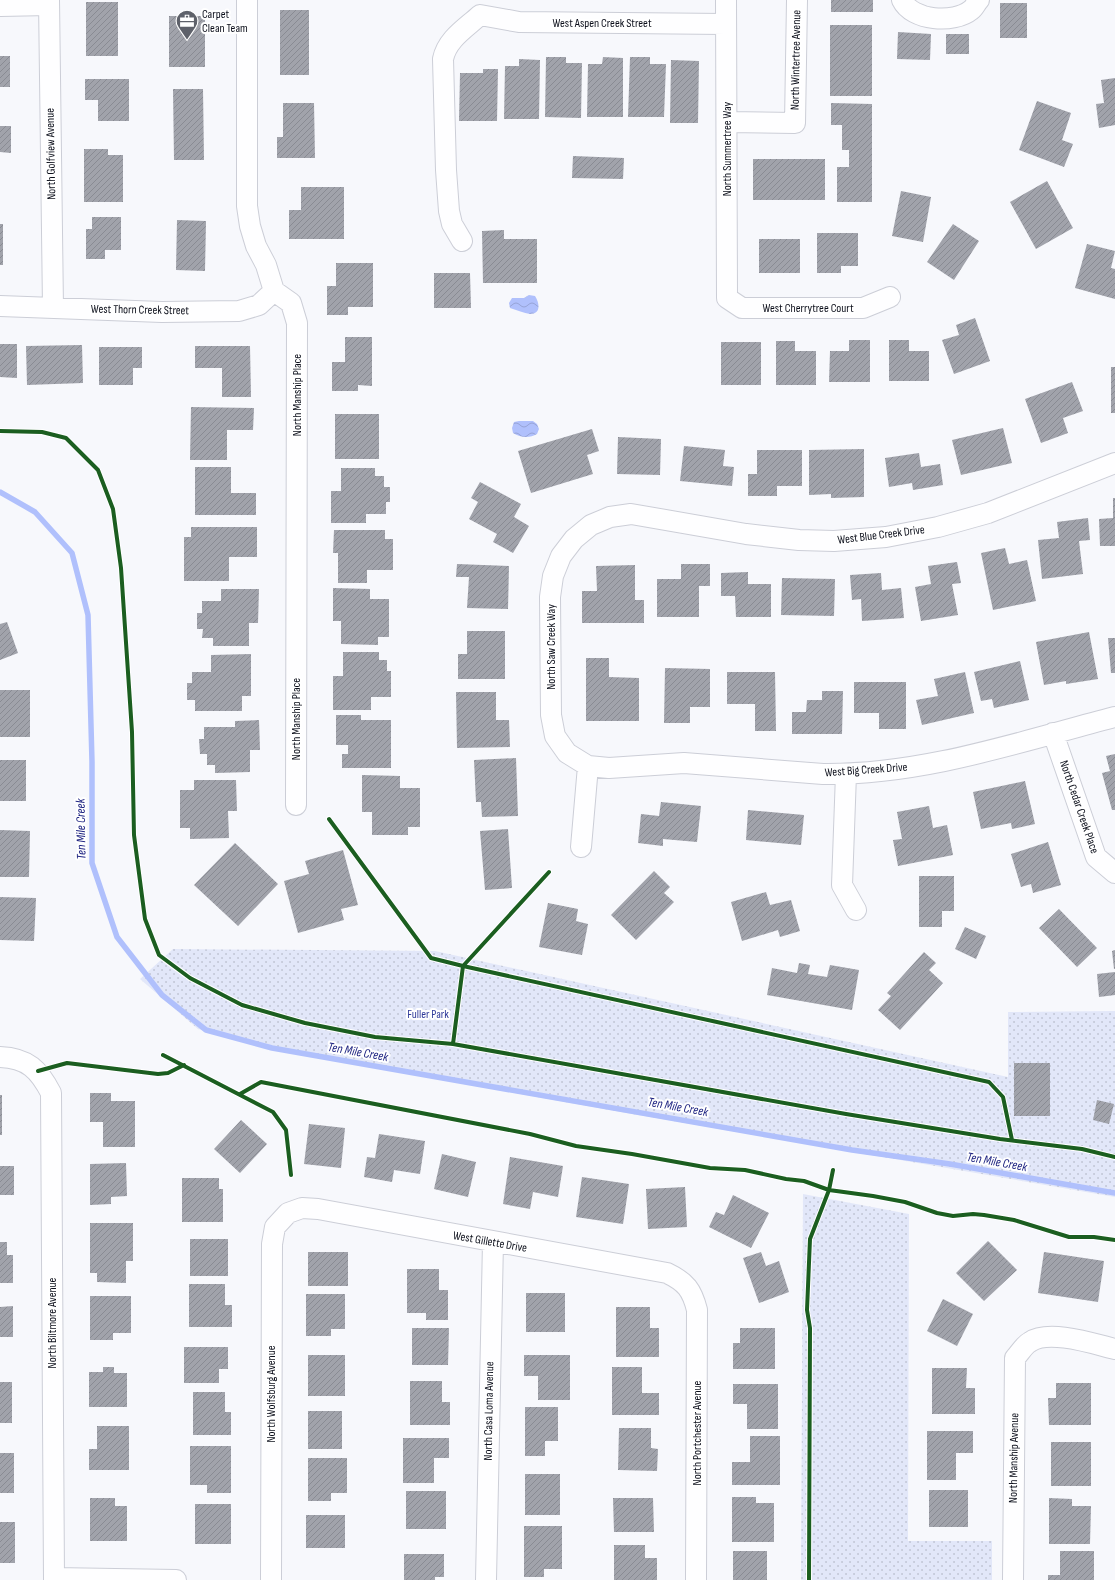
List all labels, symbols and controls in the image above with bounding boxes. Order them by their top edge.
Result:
place label: Carpet Clean Team [202,7,248,36]
office icon: Carpet Clean Team [174,8,200,41]
street label: North Wintertree Avenue [788,9,804,110]
street label: West Aspen Creek Street [552,16,652,31]
street label: North Summertree Way [720,101,735,196]
street label: North Golfview Avenue [43,108,59,200]
street label: West Cherrytree Court [762,301,854,316]
street label: West Thorn Creek Street [91,302,190,318]
street label: North Manship Place [290,354,305,436]
street label: West Blue Creek Drive [837,522,926,548]
street label: North Saw Creek Way [544,604,559,690]
street label: North Manship Place [289,678,304,760]
street label: North Cedar Creek Place [1056,758,1102,856]
street label: West Big Creek Drive [824,760,908,780]
water label: Ten Mile Creek [72,797,90,860]
park label: Fuller Park [407,1007,449,1022]
water label: Ten Mile Creek [327,1039,390,1065]
water label: Ten Mile Creek [647,1094,710,1120]
water label: Ten Mile Creek [966,1149,1029,1175]
street label: West Gillette Drive [452,1228,528,1256]
street label: North Biltmore Avenue [45,1277,60,1368]
street label: North Wolfsburg Avenue [264,1345,279,1443]
street label: North Casa Loma Avenue [481,1361,497,1461]
street label: North Portchester Avenue [690,1380,705,1485]
street label: North Manship Avenue [1006,1413,1022,1503]

